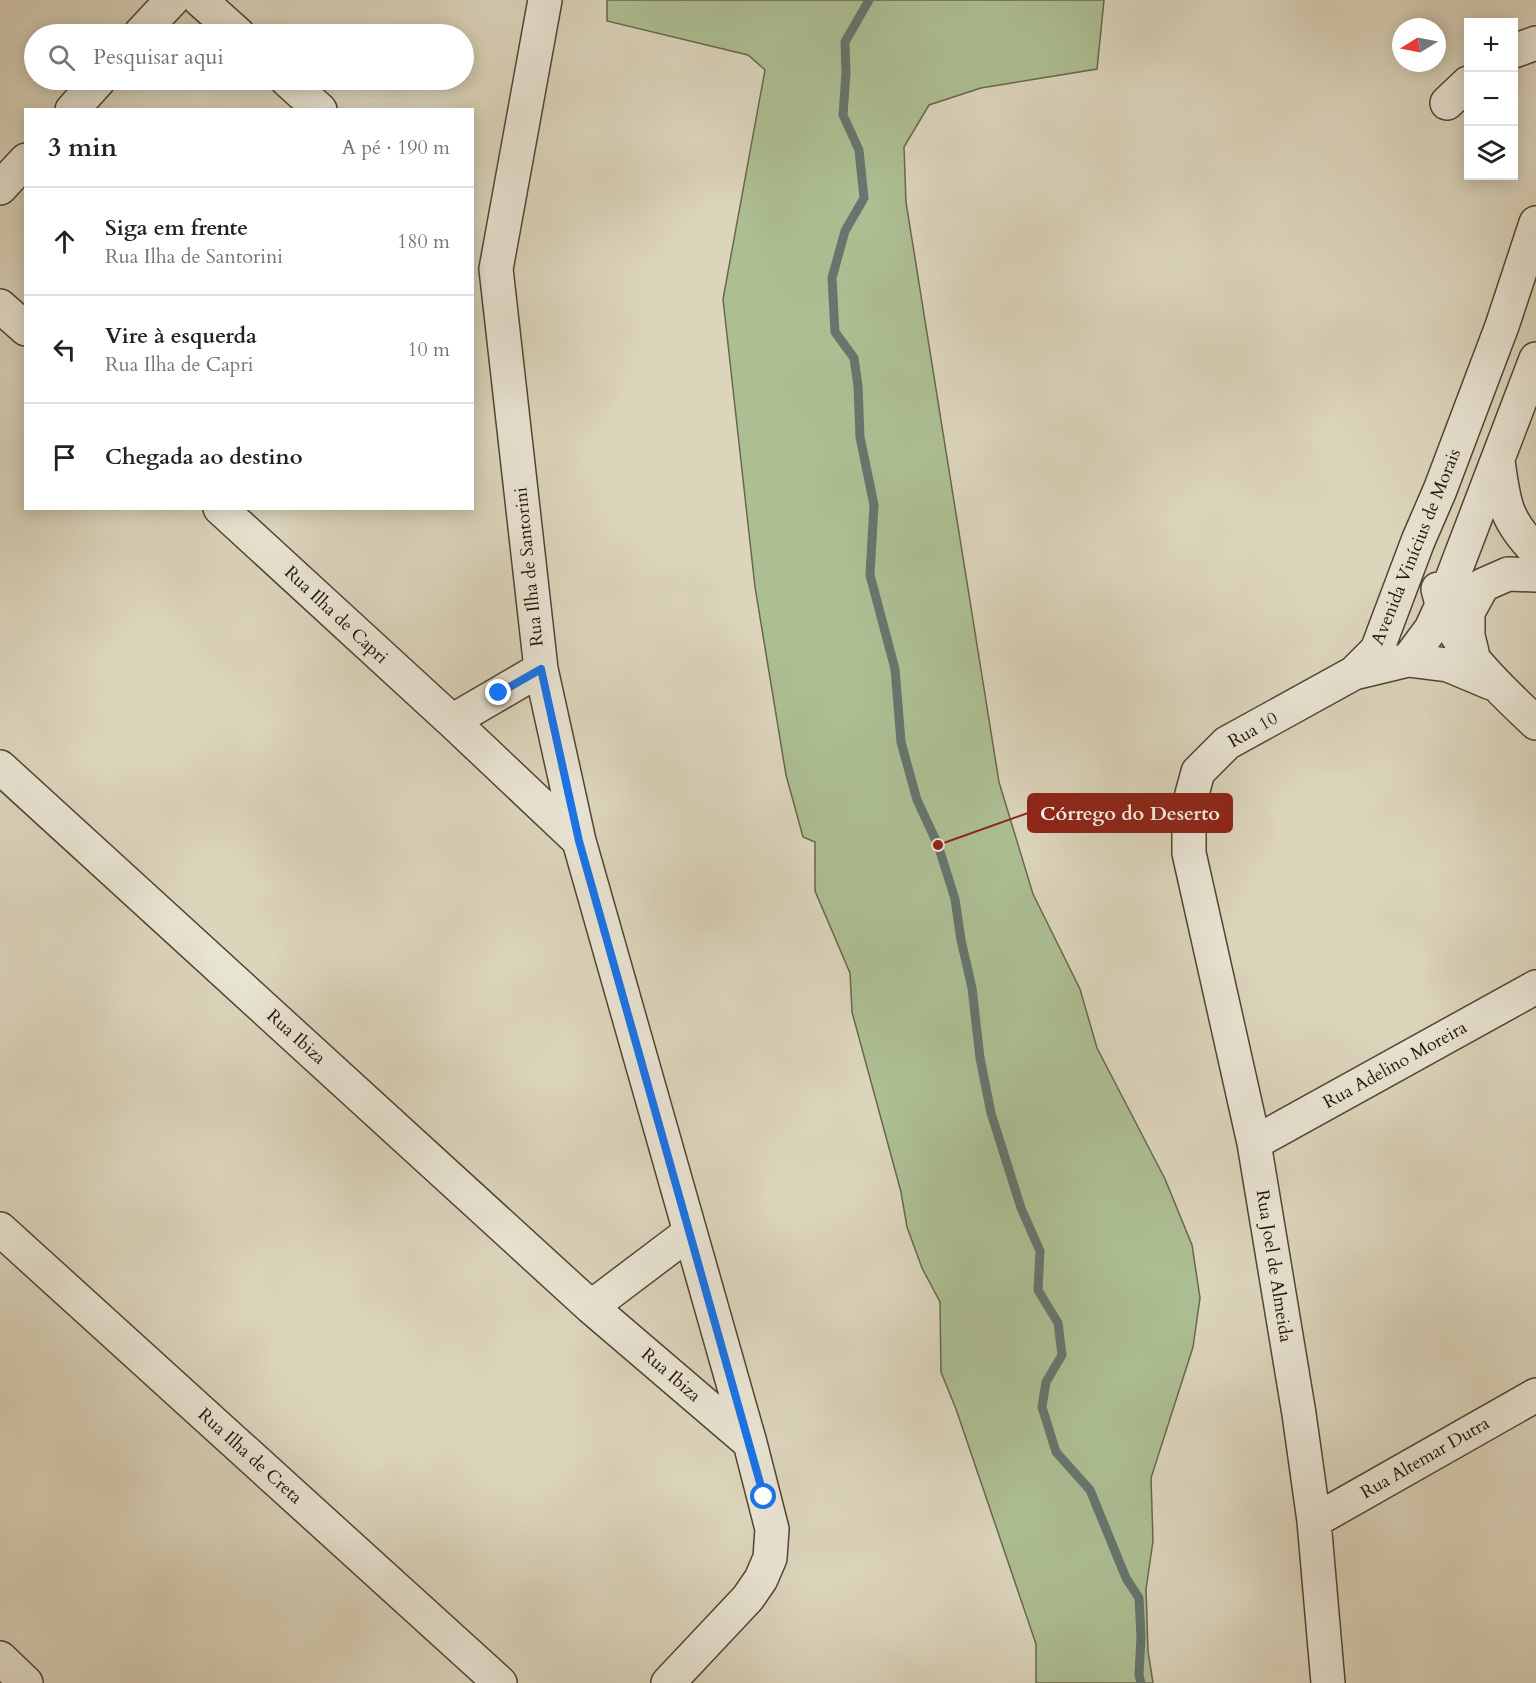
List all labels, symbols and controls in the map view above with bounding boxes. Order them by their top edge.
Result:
north arrow [1392,18,1446,72]
map controls [1464,18,1518,180]
button: + [1464,18,1518,72]
search box [24,24,474,90]
icon: search [45,41,78,74]
text: Pesquisar aqui [93,42,224,72]
button: − [1464,72,1518,126]
button: layers [1464,126,1518,180]
text: 3 min [48,130,117,165]
text: A pé · 190 m [342,134,450,161]
text: Siga em frente [105,213,248,243]
icon: ahead [48,225,81,258]
text: 180 m [397,228,450,255]
text: Rua Ilha de Santorini [105,243,283,270]
text: Vire à esquerda [105,321,257,351]
icon: left [48,333,81,366]
text: 10 m [407,336,450,363]
text: Rua Ilha de Capri [105,351,253,378]
icon: arrive [48,441,81,474]
text: Chegada ao destino [105,442,303,472]
street label: Avenida Vinícius de Morais [1365,445,1467,649]
street label: Rua Ilha de Santorini [508,486,550,648]
street label: Rua Ilha de Capri [279,560,393,670]
route end [485,679,511,705]
street label: Rua 10 [1224,706,1282,754]
callout: Córrego do Deserto [1028,794,1232,832]
text: Córrego do Deserto [1040,800,1220,827]
street label: Rua Ibiza [261,1004,331,1070]
street label: Rua Adelino Moreira [1319,1015,1472,1115]
street label: Rua Joel de Almeida [1250,1188,1298,1344]
street label: Rua Ibiza [636,1342,706,1408]
street label: Rua Ilha de Creta [192,1402,308,1510]
street label: Rua Altemar Dutra [1356,1411,1494,1505]
route start [750,1483,776,1509]

